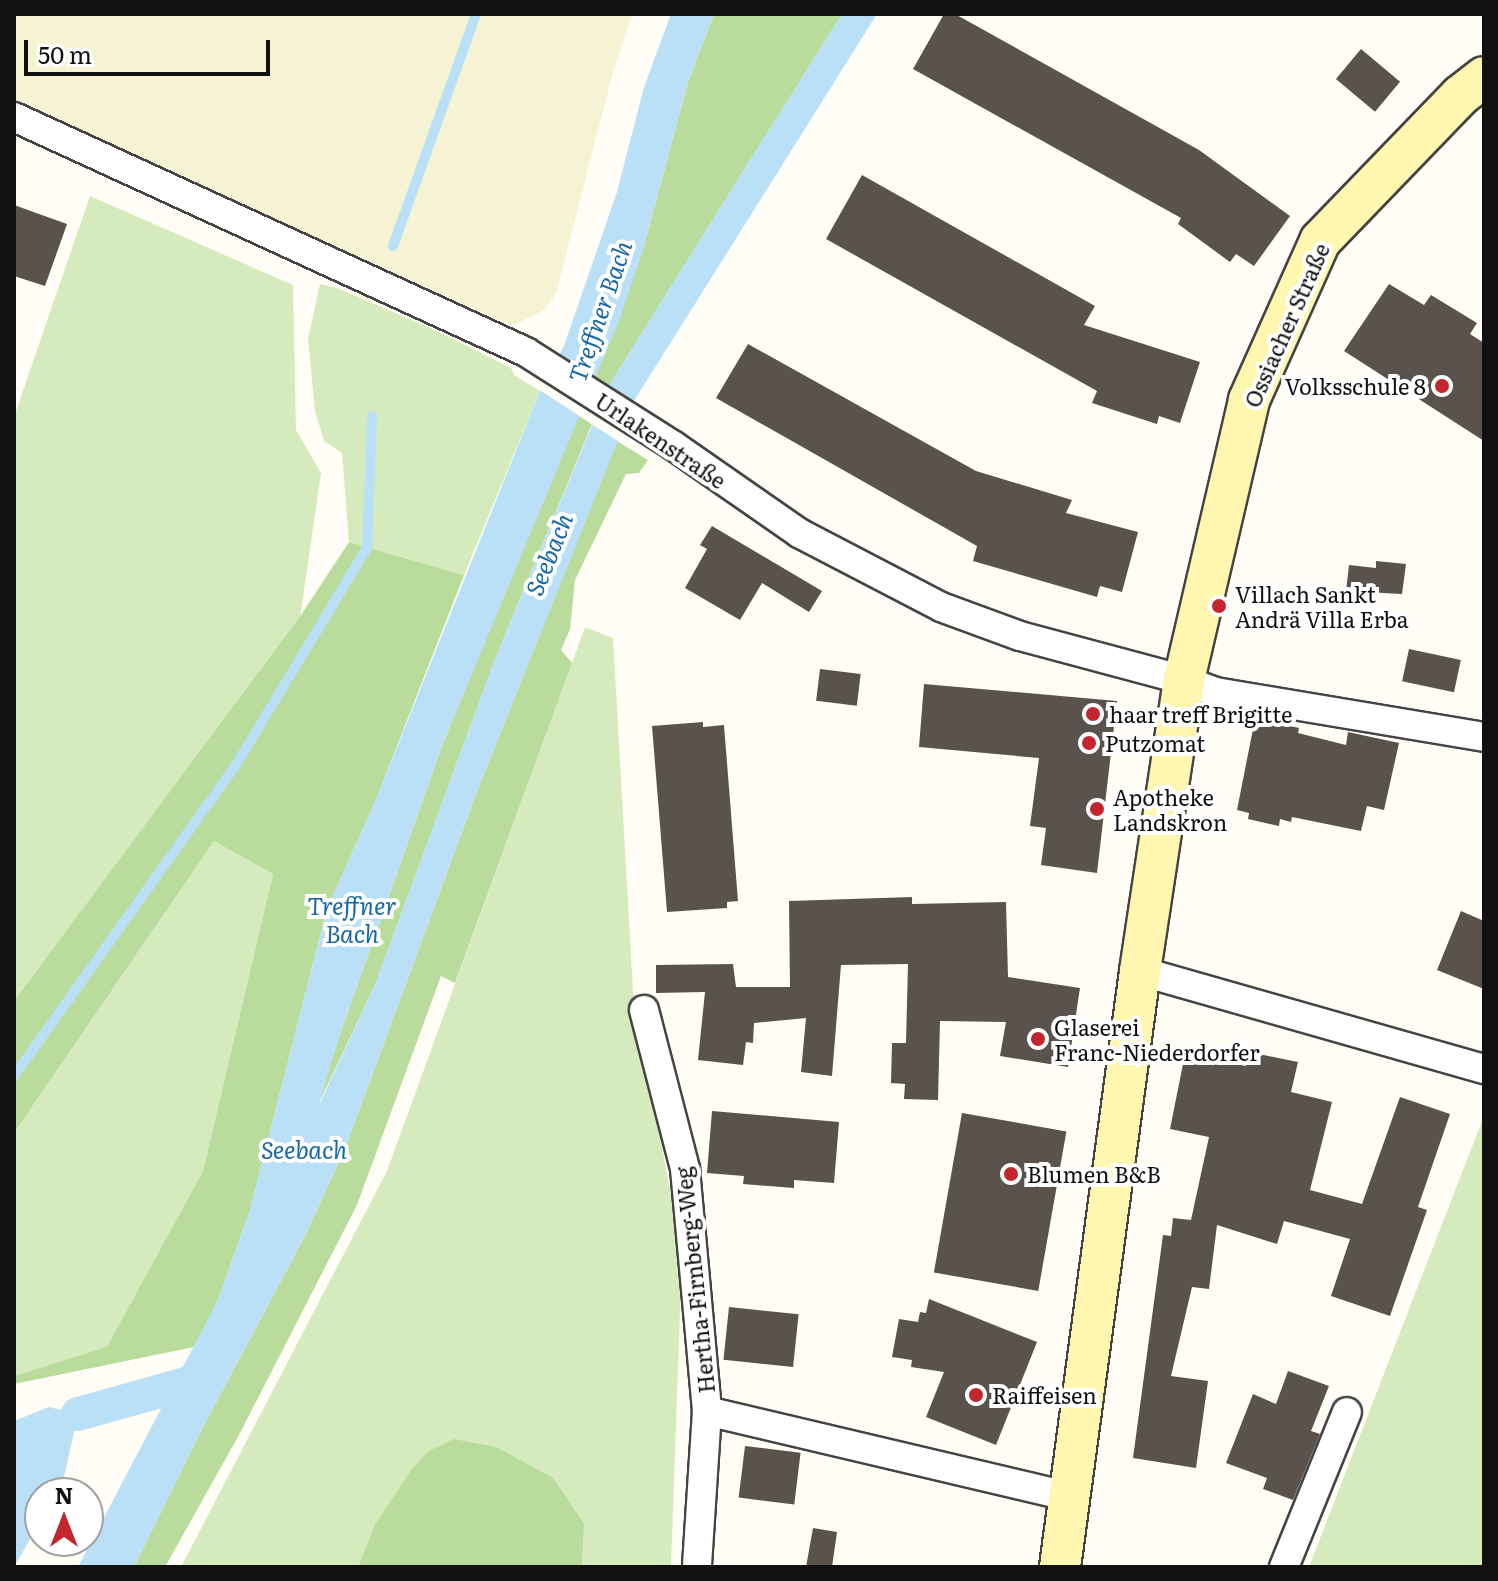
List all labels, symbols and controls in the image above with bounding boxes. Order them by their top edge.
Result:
scale bar [28,24,274,74]
text: 50 m [38,36,92,71]
water label: Treffner Bach [561,237,637,385]
street label: Ossiacher Straße [1238,239,1334,411]
place label: Volksschule 8 [1285,373,1426,399]
marker: Volksschule 8 [1433,377,1451,395]
street label: Urlakenstraße [591,387,731,493]
water label: Seebach [519,509,577,599]
place label: Villach Sankt Andrä Villa Erba [1235,580,1409,632]
marker: Villach Sankt Andrä Villa Erba [1210,597,1228,615]
place label: haar treff Brigitte [1109,701,1292,727]
marker: haar treff Brigitte [1084,705,1102,723]
place label: Putzomat [1105,730,1205,756]
marker: Putzomat [1080,734,1098,752]
place label: Apotheke Landskron [1113,783,1227,834]
marker: Apotheke Landskron [1088,800,1106,818]
water label: Treffner Bach [307,891,397,947]
place label: Glaserei Franc-Niederdorfer [1054,1013,1260,1064]
marker: Glaserei Franc-Niederdorfer [1029,1030,1047,1048]
water label: Seebach [261,1135,347,1163]
place label: Blumen B&B [1027,1161,1161,1187]
street label: Hertha-Firnberg-Weg [669,1165,719,1395]
marker: Blumen B&B [1002,1165,1020,1183]
place label: Raiffeisen [992,1382,1097,1408]
marker: Raiffeisen [967,1386,985,1404]
north arrow [24,1477,104,1557]
text: N [55,1478,73,1511]

